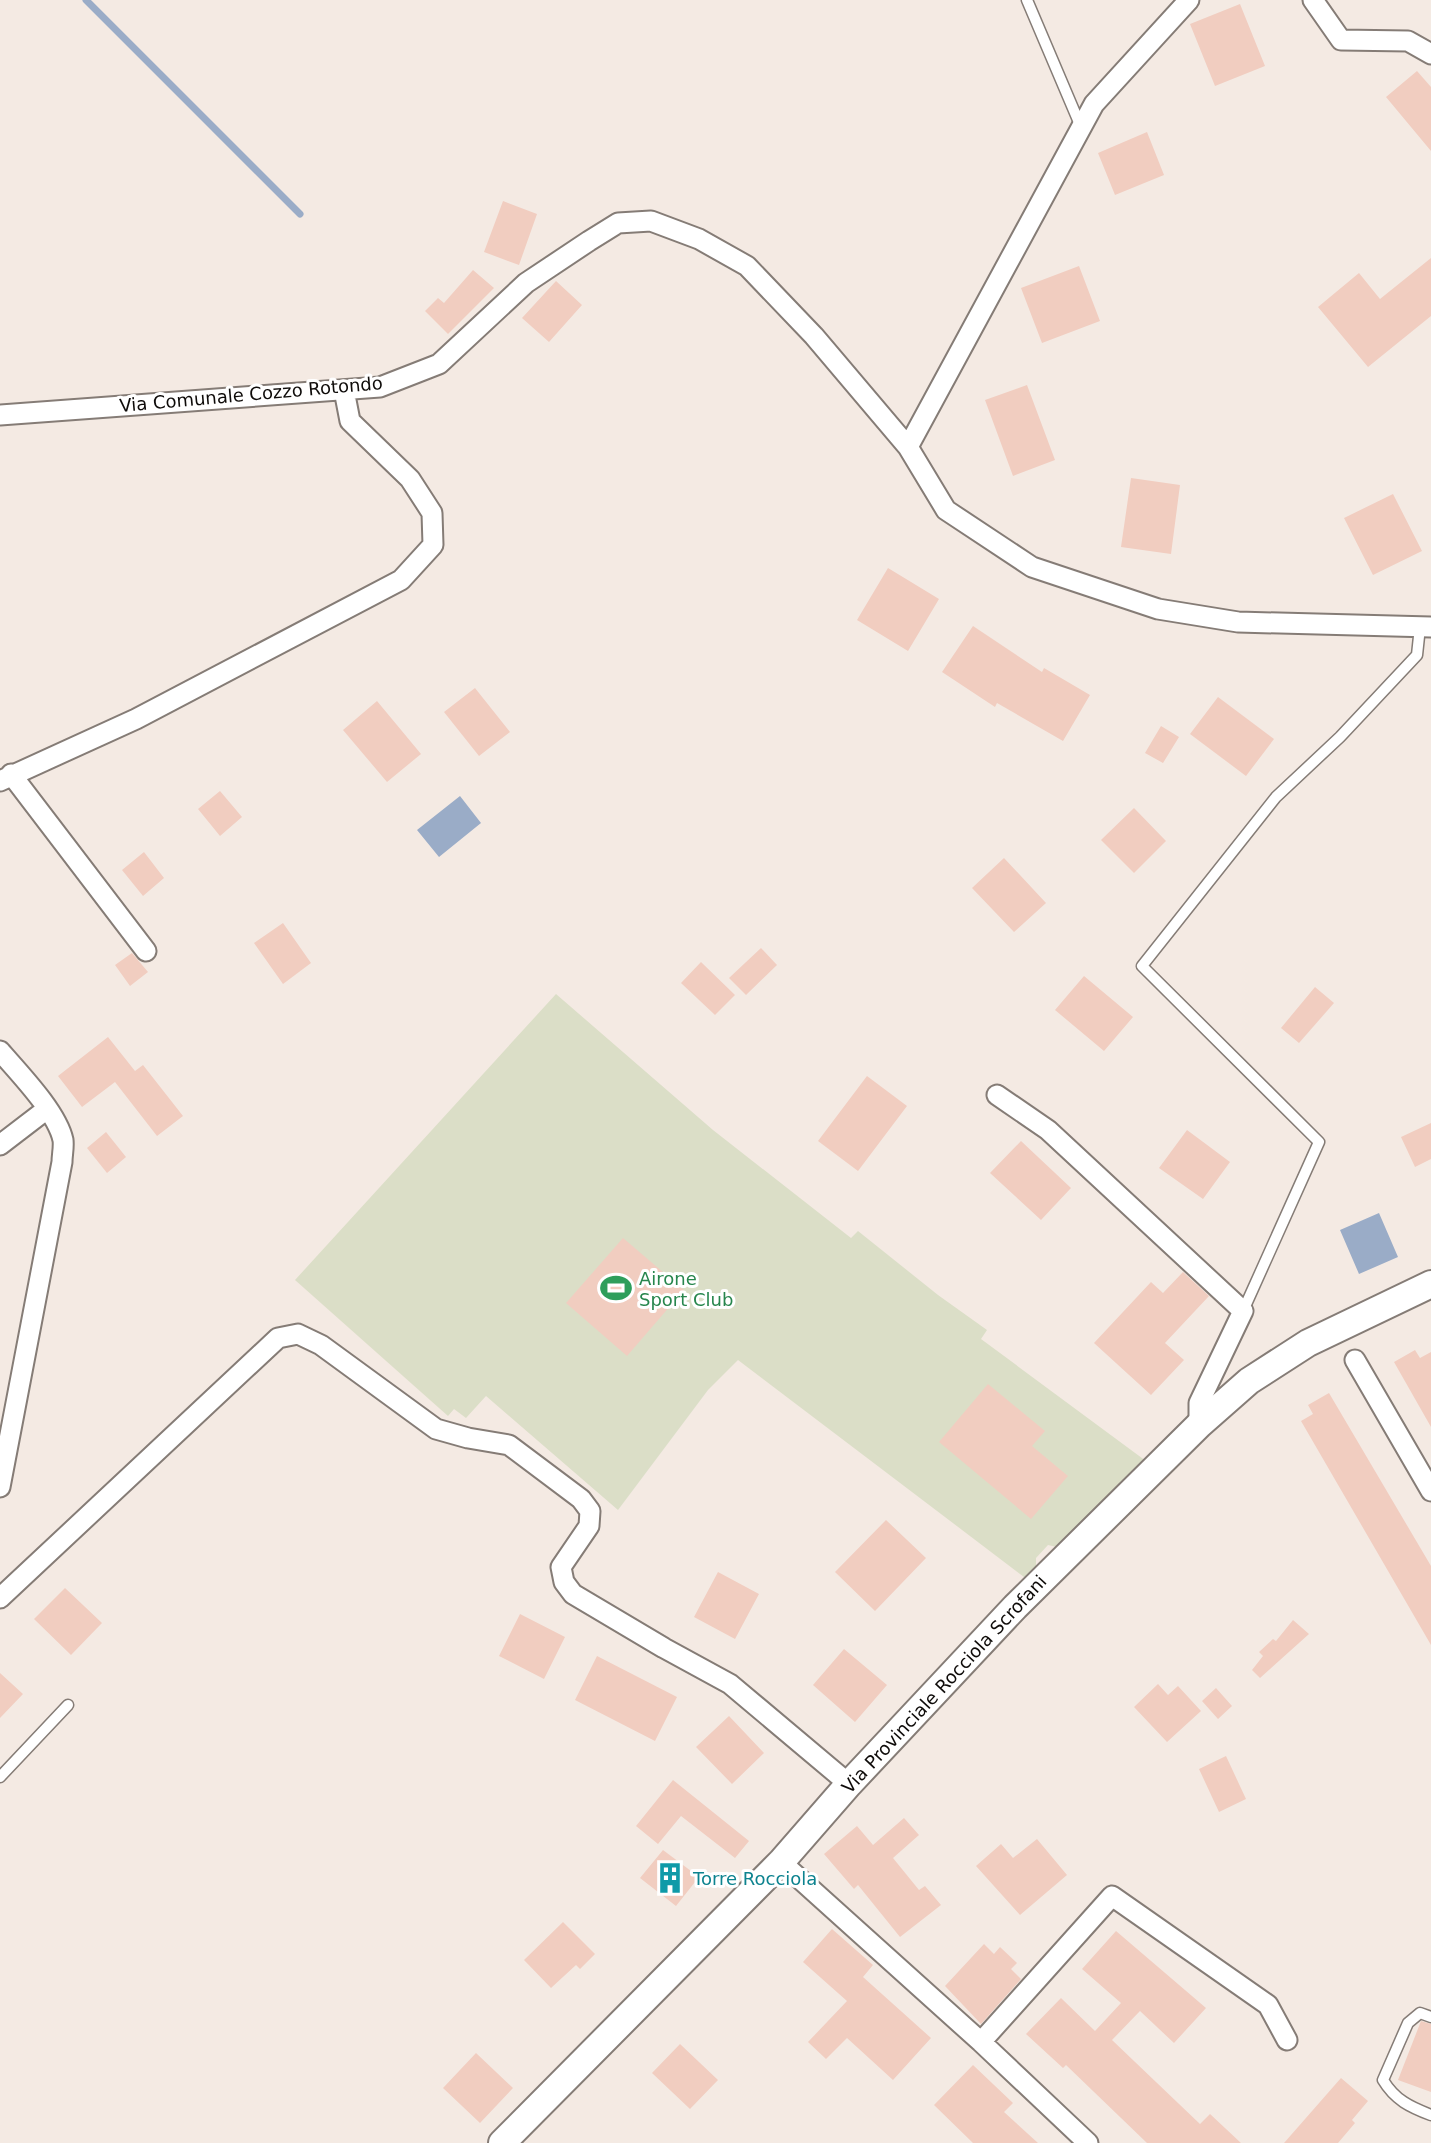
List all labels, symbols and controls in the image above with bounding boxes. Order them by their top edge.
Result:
street label: Via Comunale Cozzo Rotondo [118,372,384,416]
place label: Airone Sport Club [639,1268,733,1310]
sports icon: Airone Sport Club [599,1271,633,1305]
street label: Via Provinciale Rocciola Scrofani [837,1571,1051,1797]
building icon: Torre Rocciola [653,1861,687,1895]
place label: Torre Rocciola [692,1868,817,1889]

